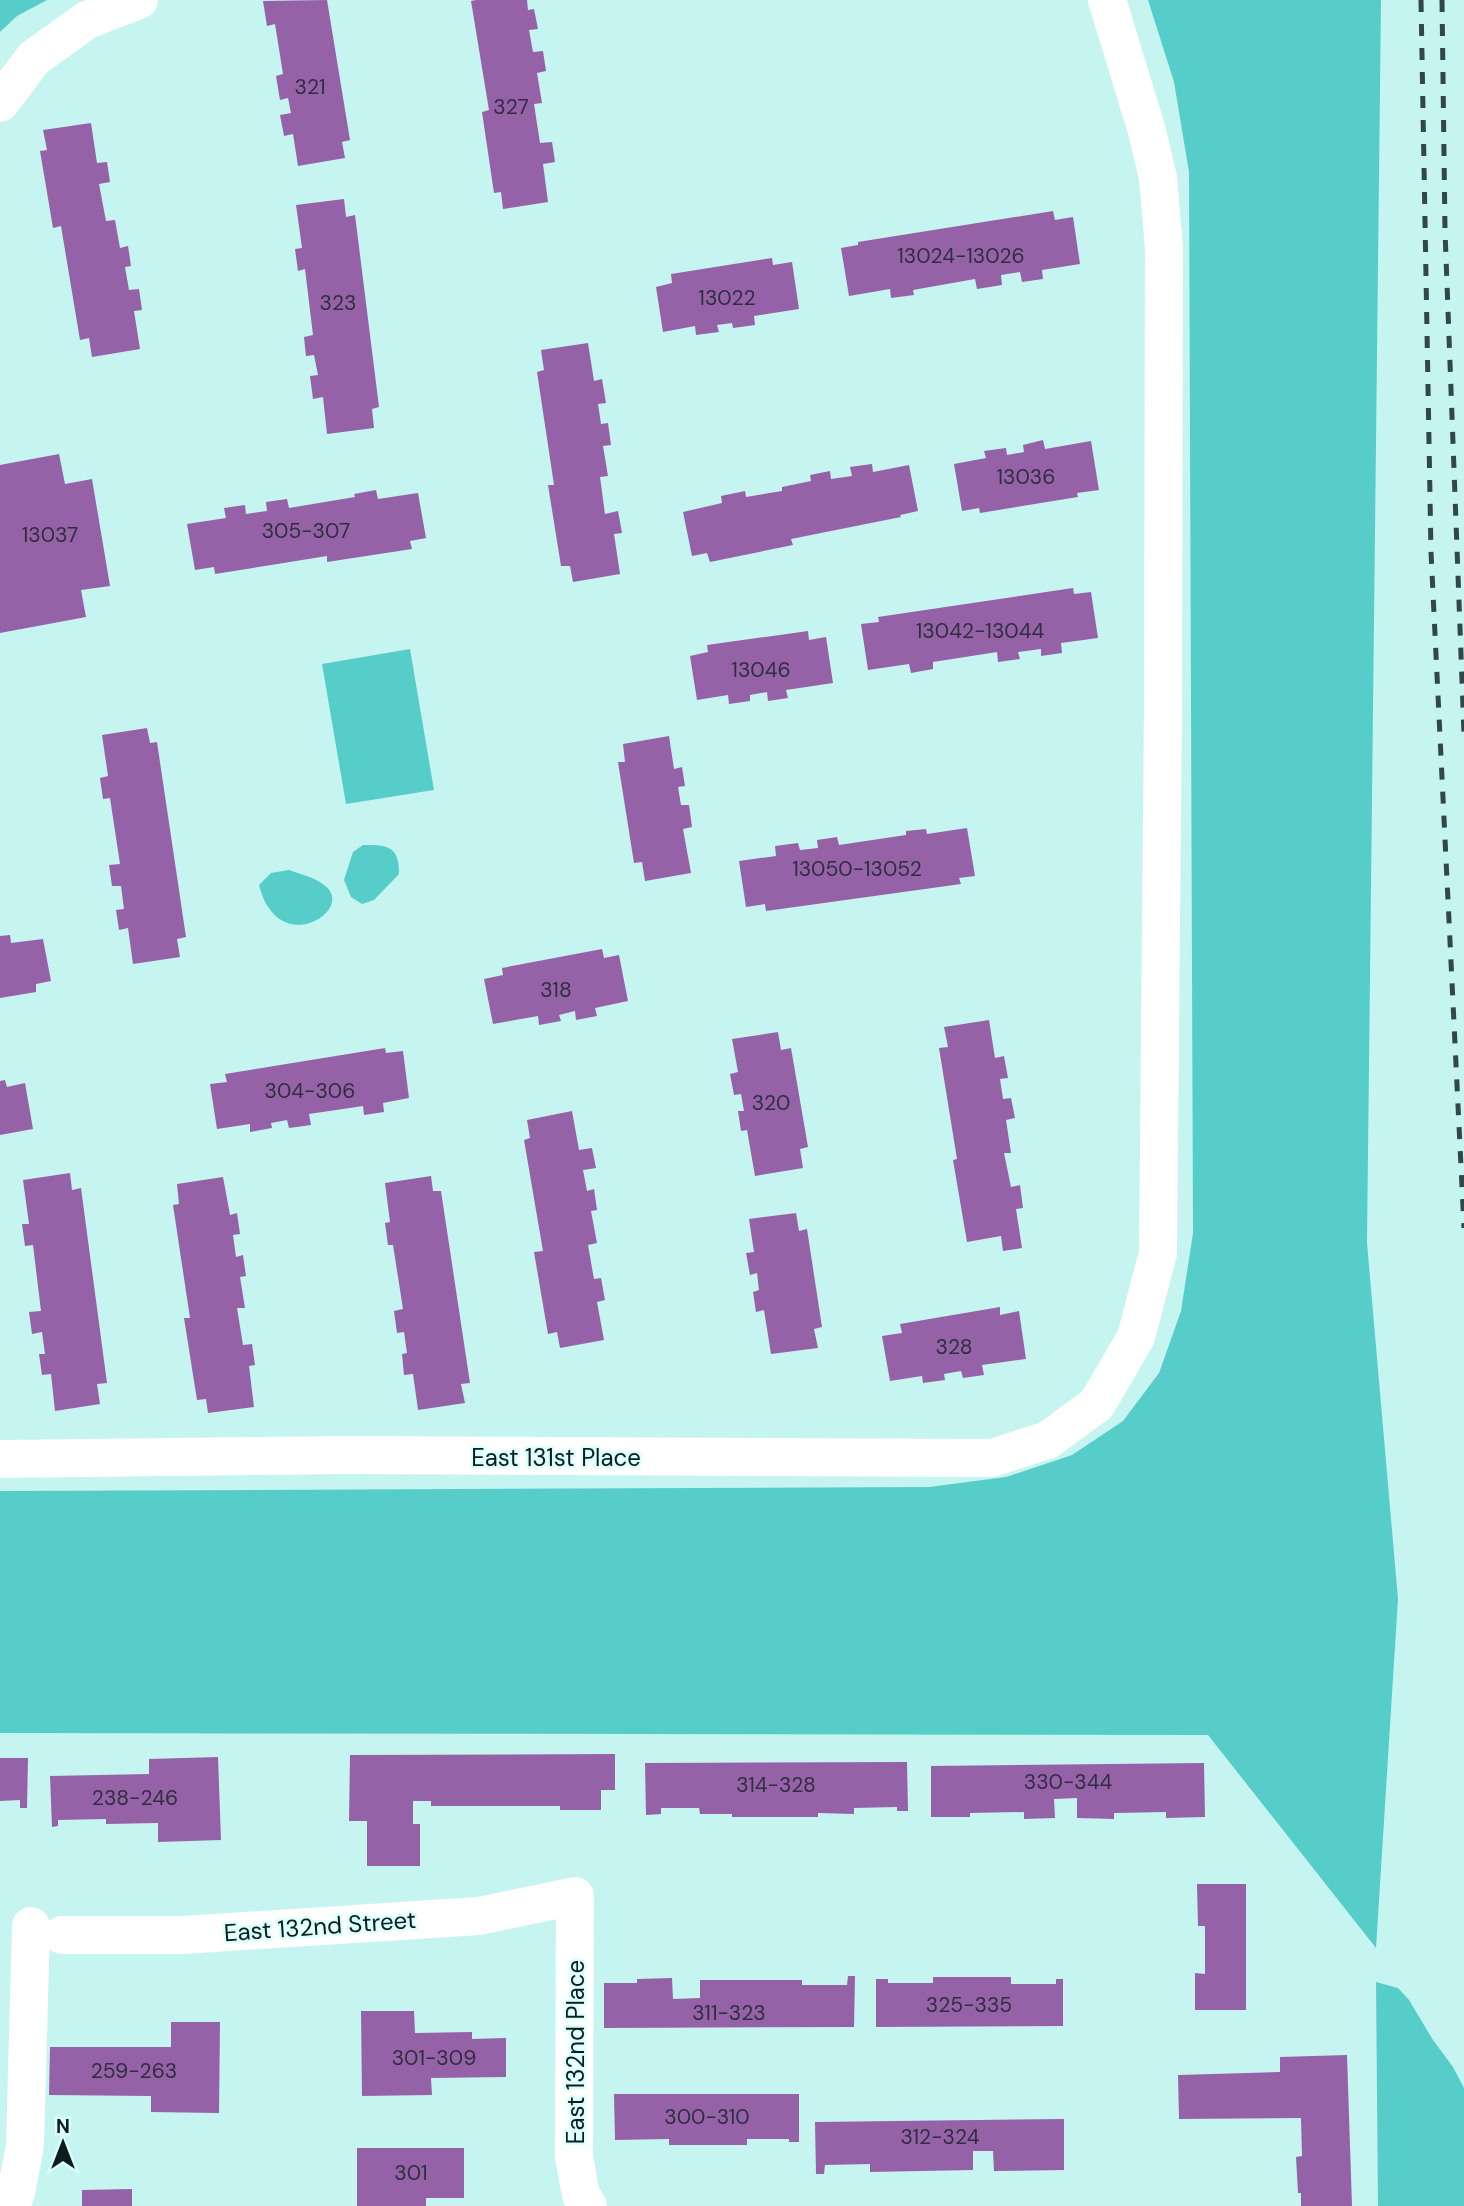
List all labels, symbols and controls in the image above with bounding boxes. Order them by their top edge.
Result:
house number: 321 [294,73,326,101]
house number: 327 [493,93,529,121]
house number: 13024-13026 [897,242,1025,270]
house number: 13022 [698,284,756,312]
house number: 323 [320,289,356,317]
house number: 13036 [997,463,1055,491]
house number: 305-307 [262,517,350,545]
house number: 13037 [22,521,78,549]
house number: 13042-13044 [916,617,1044,645]
house number: 13046 [731,656,791,684]
house number: 13050-13052 [792,855,922,883]
house number: 318 [540,976,572,1004]
house number: 304-306 [265,1077,355,1105]
house number: 320 [752,1089,790,1117]
house number: 328 [936,1333,972,1361]
street label: East 131st Place [471,1442,641,1473]
house number: 330-344 [1024,1768,1112,1796]
house number: 314-328 [736,1771,816,1799]
house number: 238-246 [92,1784,178,1812]
street label: East 132nd Street [223,1904,417,1948]
street label: East 132nd Place [560,1960,591,2144]
house number: 325-335 [926,1991,1012,2019]
house number: 311-323 [692,1999,766,2027]
house number: 301-309 [392,2044,476,2072]
house number: 259-263 [91,2057,177,2085]
house number: 300-310 [664,2103,750,2131]
north arrow [28,2108,98,2178]
text: N [56,2114,70,2139]
house number: 312-324 [901,2123,980,2151]
house number: 301 [394,2159,428,2187]

